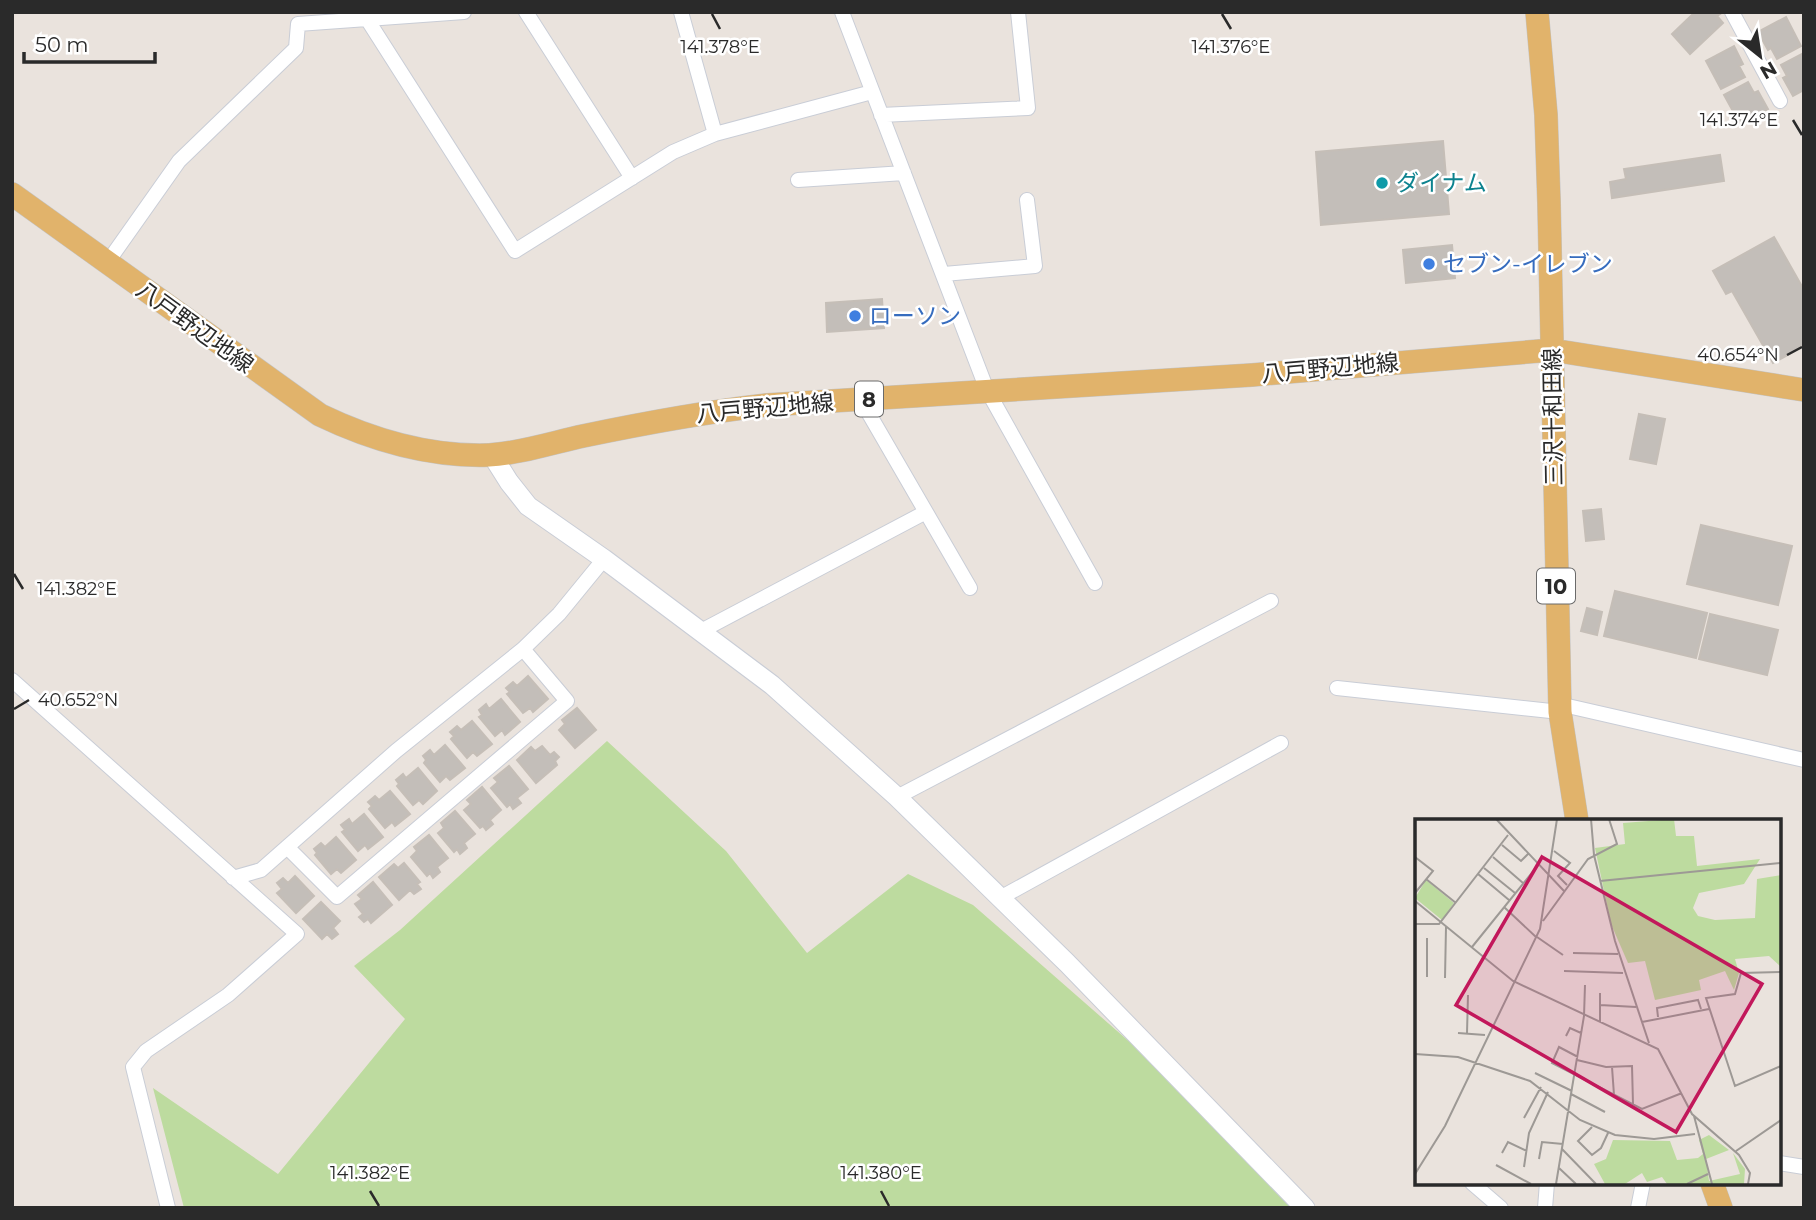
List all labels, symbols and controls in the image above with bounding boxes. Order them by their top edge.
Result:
scale bar [24,21,156,65]
north arrow [1725,21,1795,91]
text: 50 m [35,32,89,57]
text: 141.378°E [680,36,760,58]
text: 141.376°E [1192,36,1270,58]
text: N [1756,56,1781,84]
text: 141.374°E [1700,109,1778,131]
place label: ダイナム [1396,169,1487,197]
marker: ダイナム [1374,175,1390,191]
place label: セブン-イレブン [1443,250,1613,278]
marker: セブン-イレブン [1421,256,1437,272]
street label: 八戸野辺地線 [131,275,259,379]
place label: ローソン [869,302,961,330]
marker: ローソン [847,308,863,324]
text: 40.654°N [1697,344,1779,366]
street label: 八戸野辺地線 [1260,348,1400,388]
street label: 三沢十和田線 [1538,348,1568,486]
road number: 8 [855,382,883,416]
street label: 八戸野辺地線 [695,388,835,428]
road number: 10 [1537,568,1575,604]
text: 141.382°E [37,578,117,600]
text: 40.652°N [38,689,118,711]
inset map [1415,819,1781,1185]
text: 141.382°E [330,1162,410,1184]
text: 141.380°E [840,1162,922,1184]

